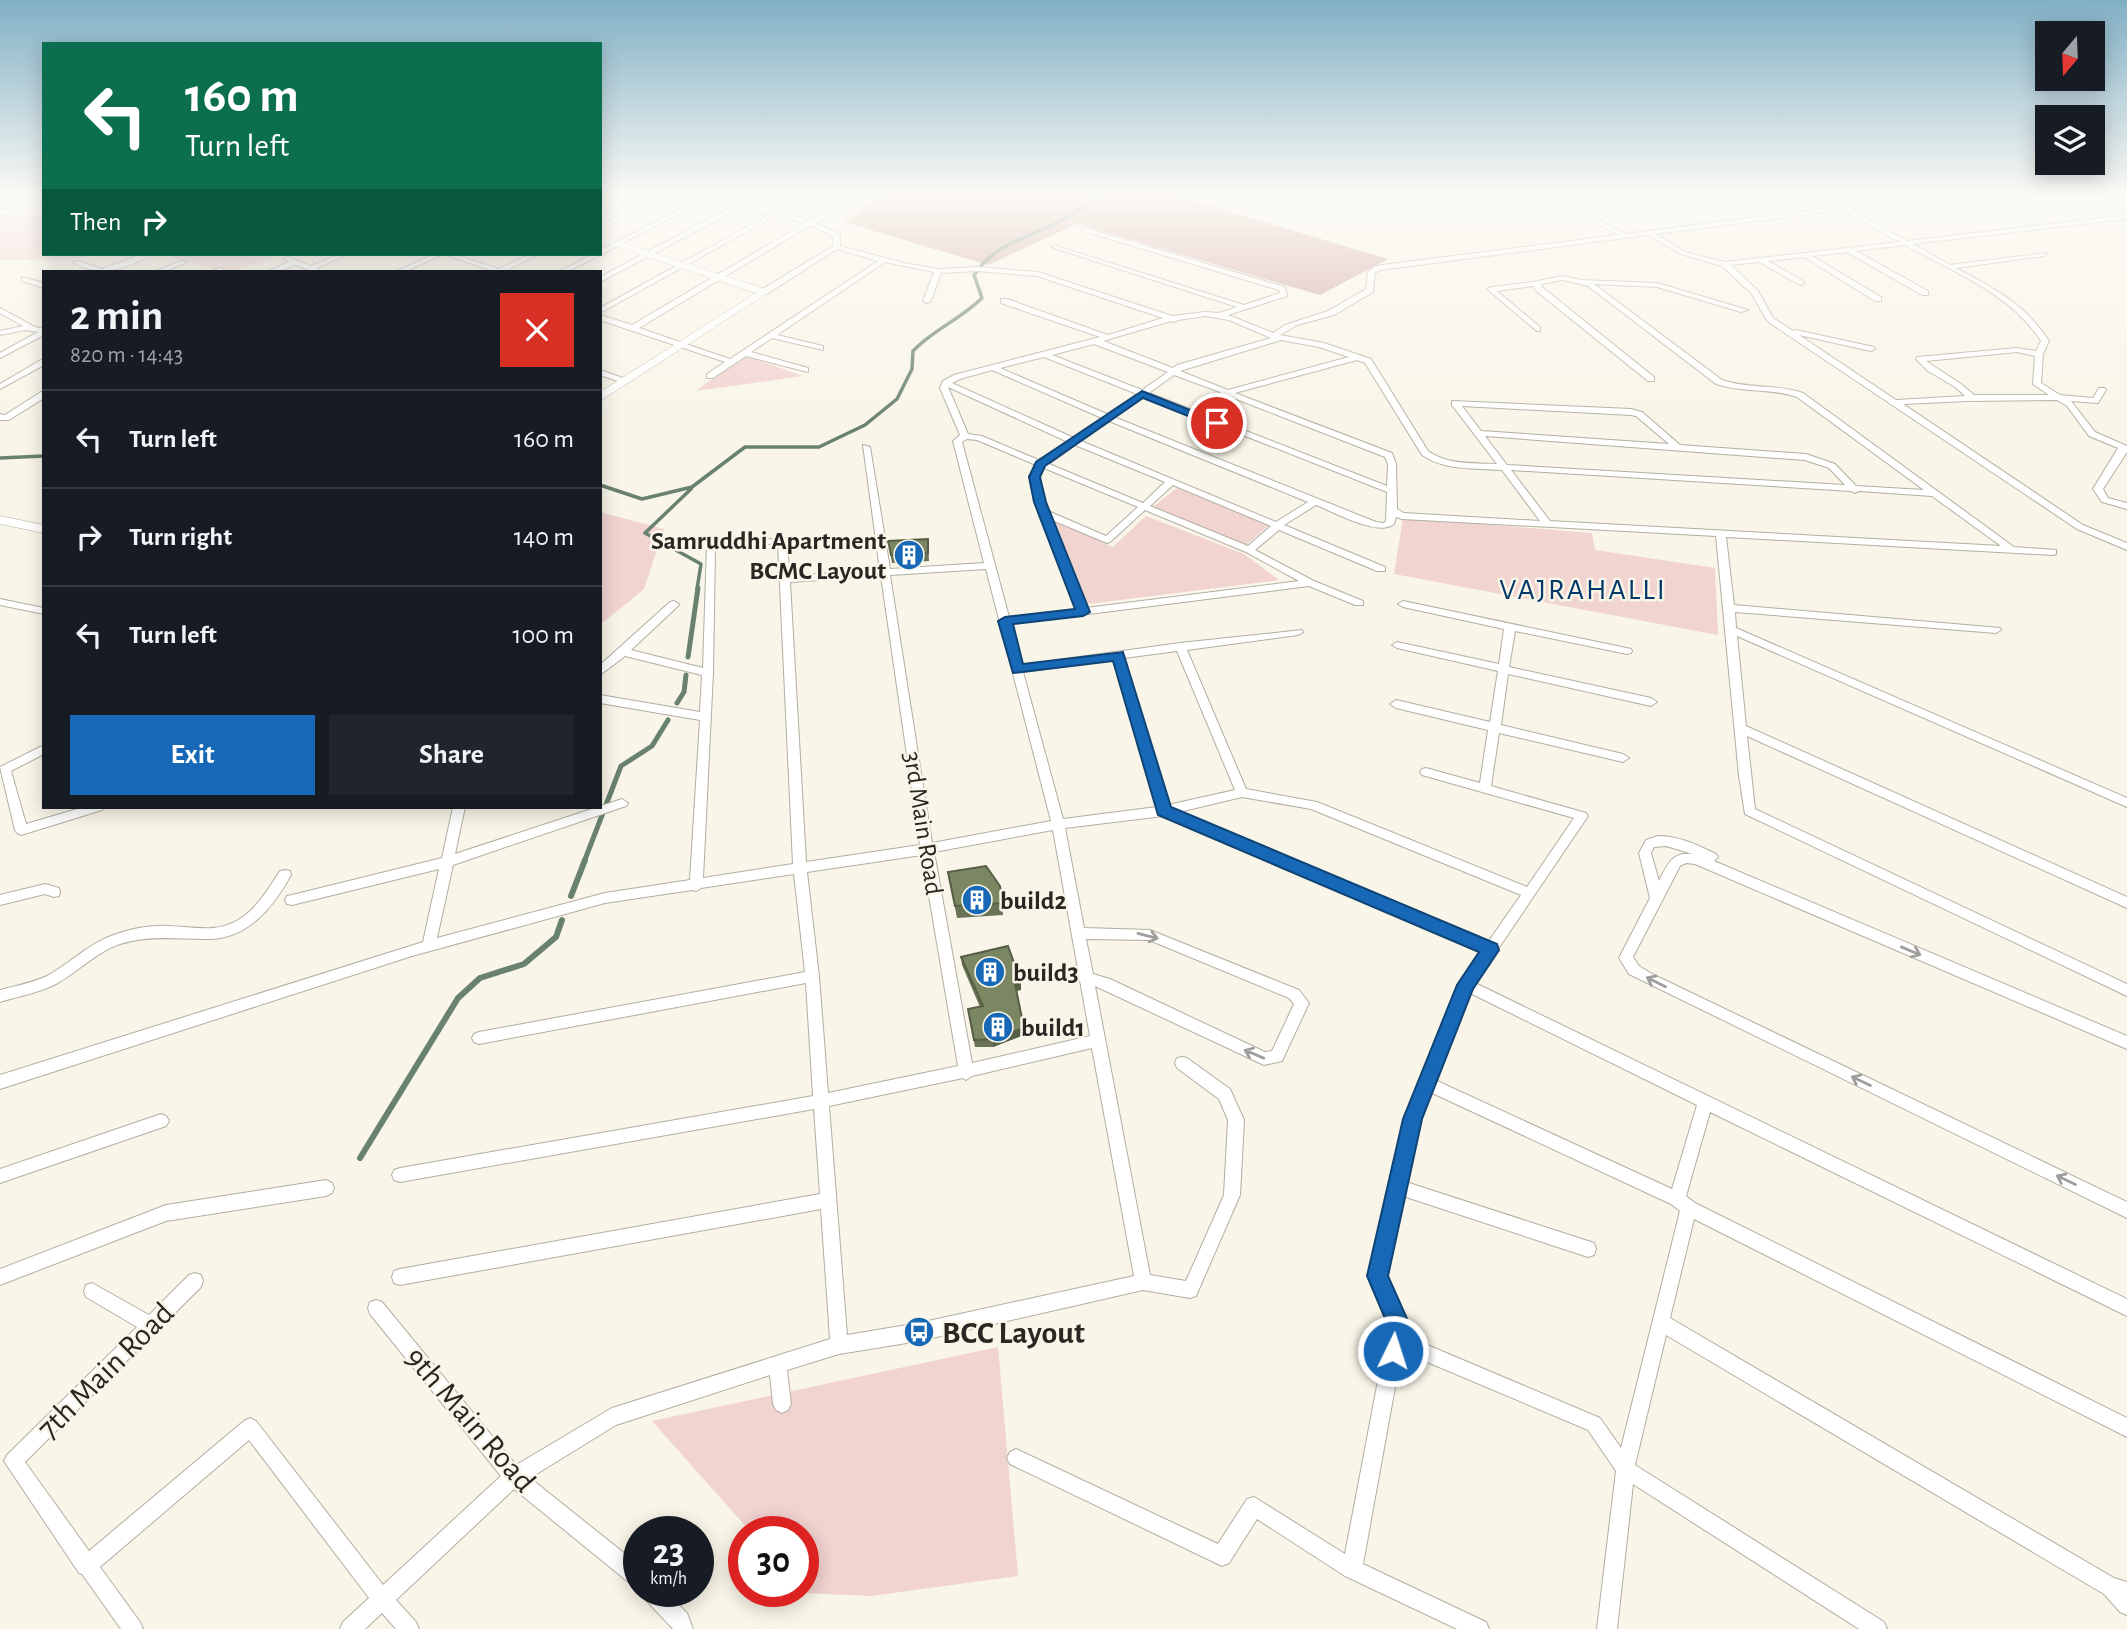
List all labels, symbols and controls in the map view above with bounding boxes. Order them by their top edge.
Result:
north arrow [2035,21,2105,91]
map controls [2035,21,2105,175]
icon: left [70,70,161,161]
text: 160 m [185,72,299,121]
button: layers [2035,105,2105,175]
text: Turn left [185,130,289,162]
icon: right [135,203,173,241]
text: Then [70,209,121,235]
button: close [500,293,574,367]
text: 2 min [70,295,163,337]
text: 820 m · 14:43 [70,344,183,367]
pin [1187,393,1247,453]
icon: arrive [1198,404,1236,442]
icon: left [70,420,108,458]
text: Turn left [129,426,217,452]
text: 160 m [514,426,574,452]
icon: right [70,518,108,556]
text: Turn right [129,524,232,550]
text: 140 m [514,524,574,550]
place label: Samruddhi Apartment BCMC Layout [651,528,886,584]
building icon: Samruddhi Apartment BCMC Layout [892,538,926,572]
district label: VAJRAHALLI [1499,575,1667,605]
icon: left [70,616,108,654]
text: Turn left [129,622,217,648]
text: 100 m [513,622,574,648]
button: Exit [70,715,315,795]
button: Share [329,715,574,795]
street label: 3rd Main Road [899,750,947,897]
building icon: build2 [960,883,994,917]
place label: build2 [1000,888,1067,914]
one-way arrow [1137,930,1159,943]
one-way arrow [1899,945,1921,958]
building icon: build3 [973,955,1007,989]
place label: build3 [1013,960,1079,986]
one-way arrow [1646,975,1667,989]
building icon: build1 [981,1010,1015,1044]
place label: build1 [1021,1015,1085,1041]
one-way arrow [1244,1047,1265,1060]
one-way arrow [1851,1074,1872,1088]
one-way arrow [2055,1173,2077,1186]
street label: 7th Main Road [31,1296,180,1445]
position arrow [1356,1314,1430,1388]
bus stop icon: BCC Layout [902,1315,936,1349]
place label: BCC Layout [942,1317,1085,1349]
street label: 9th Main Road [399,1341,541,1498]
speed limit sign: 30 [728,1516,819,1607]
text: 23 [653,1535,684,1570]
text: km/h [650,1570,687,1588]

